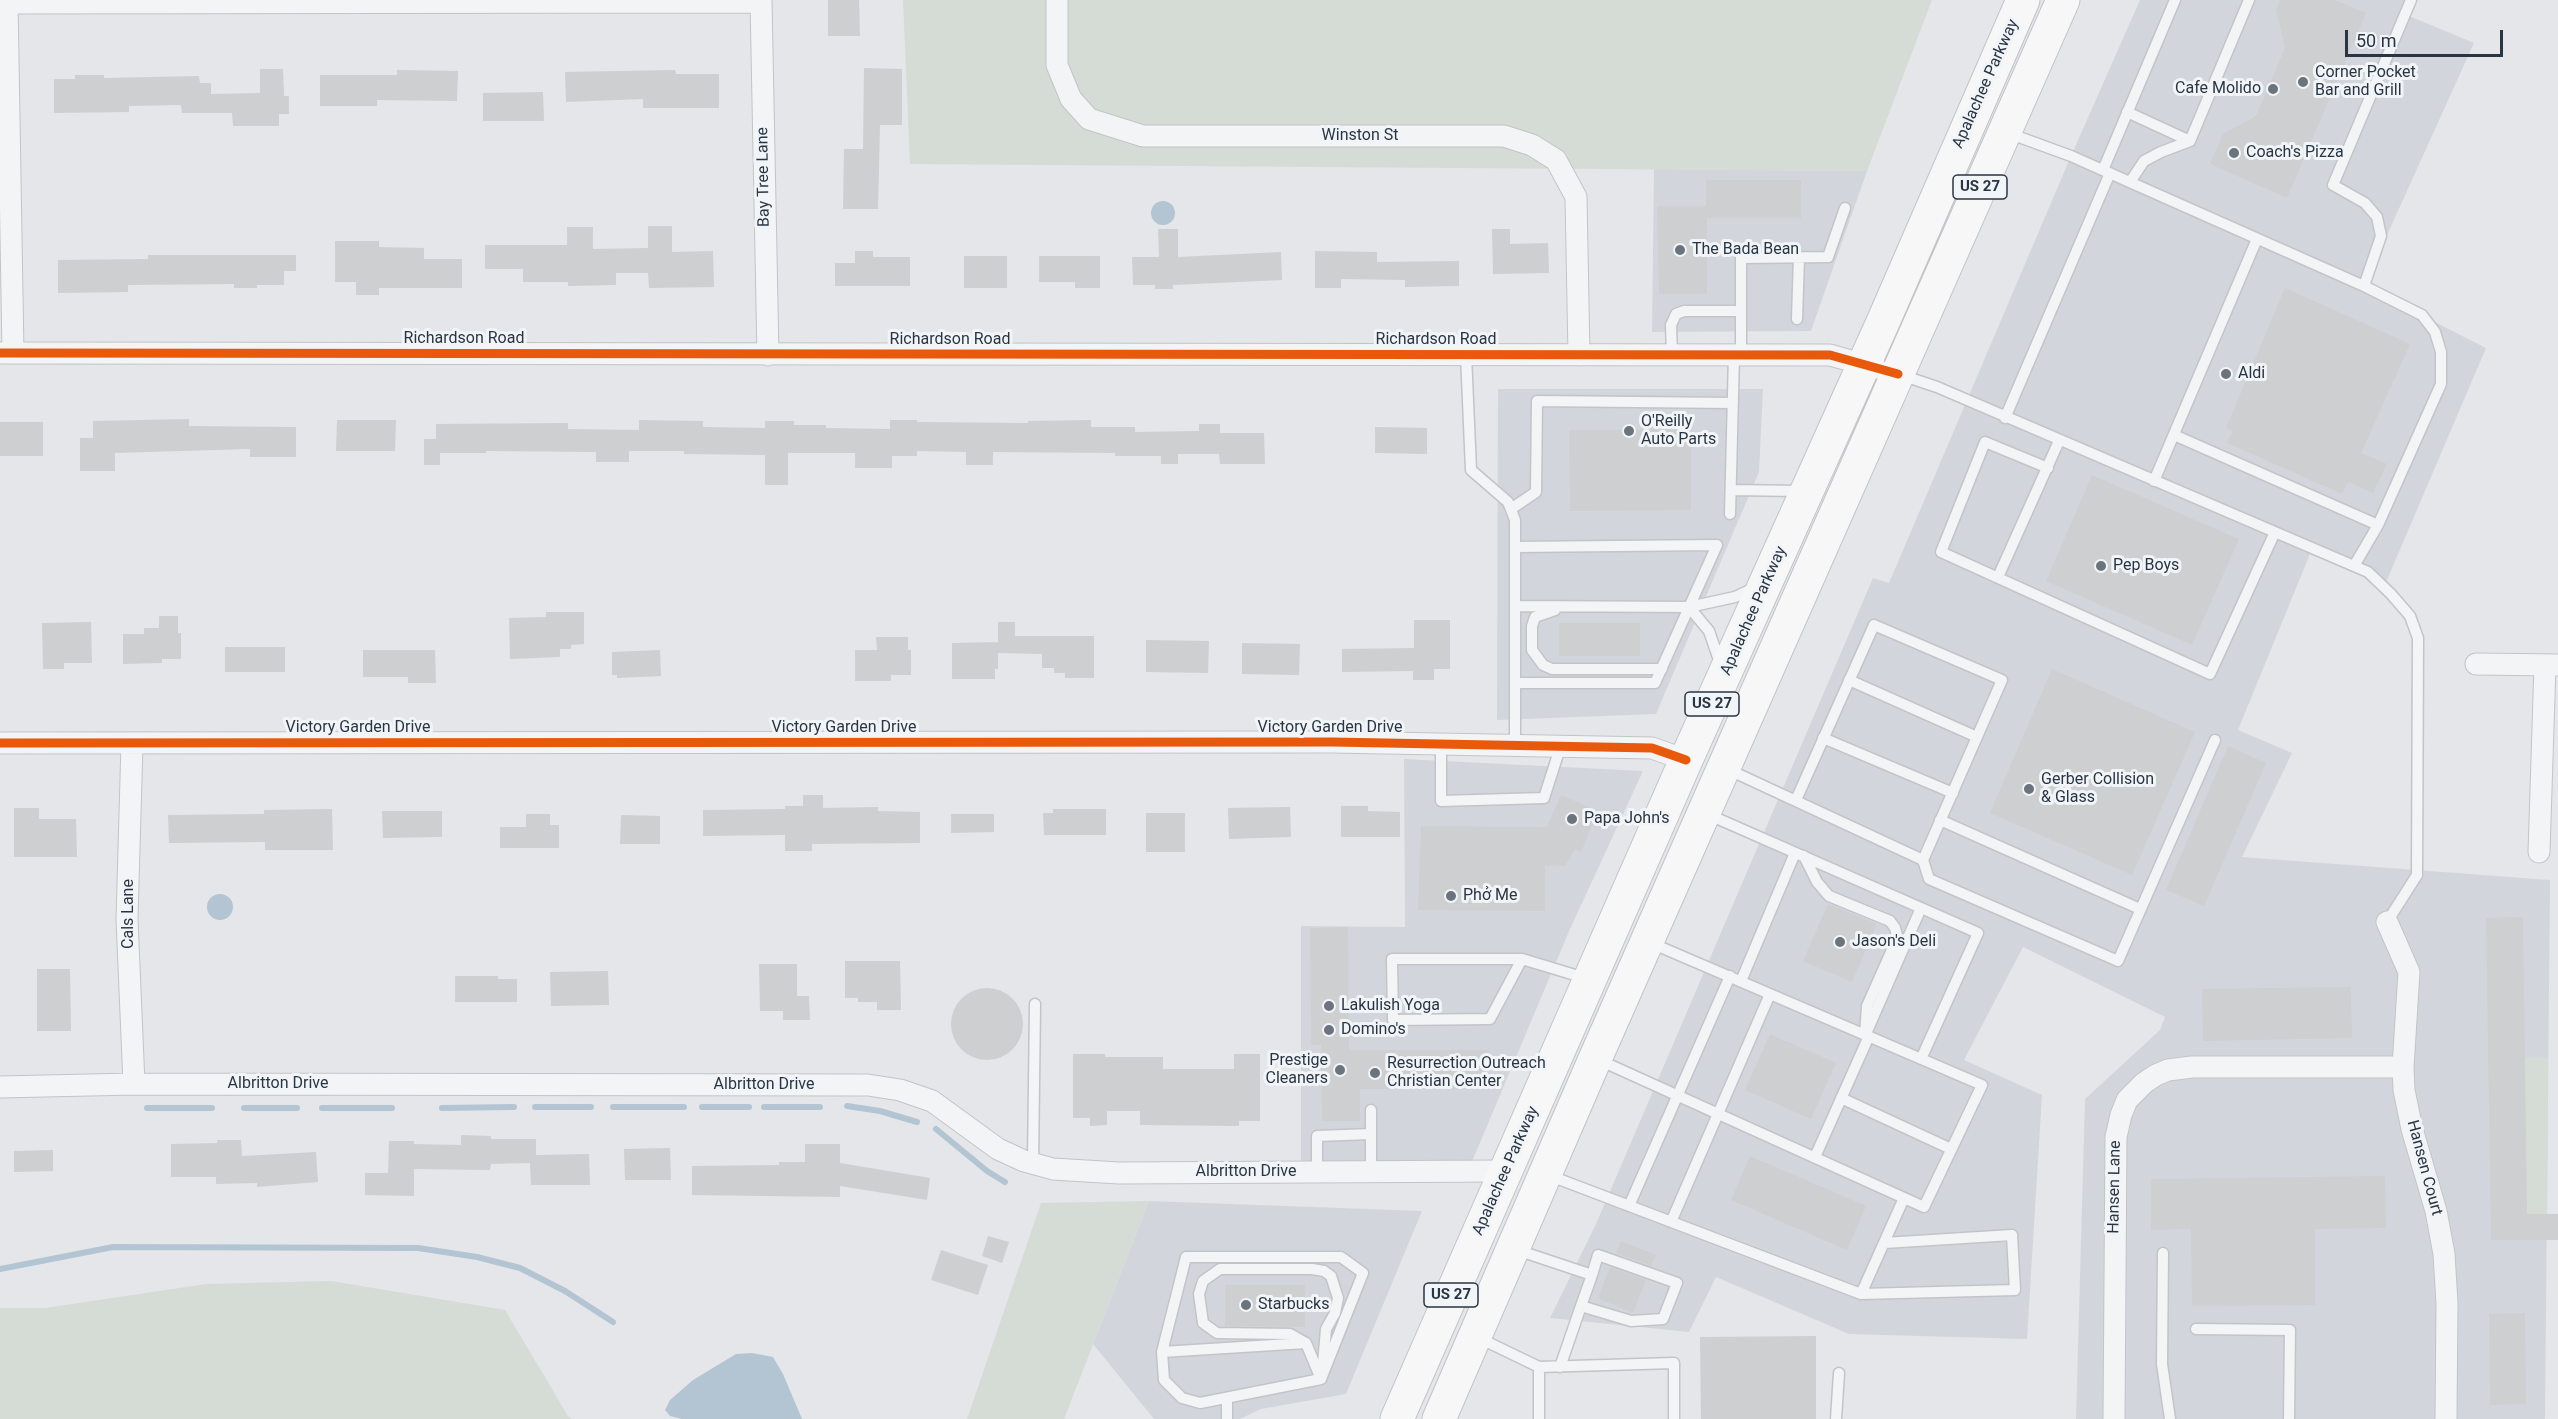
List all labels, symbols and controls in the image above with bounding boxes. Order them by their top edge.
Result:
street label: Apalachee Parkway [1949,16,2023,152]
scale bar [2348,18,2506,56]
text: 50 m [2356,30,2396,51]
place label: Corner Pocket Bar and Grill [2315,63,2416,101]
marker: Corner Pocket Bar and Grill [2296,75,2310,89]
place label: Cafe Molido [2175,79,2261,99]
marker: Cafe Molido [2266,82,2280,96]
street label: Winston St [1322,126,1398,146]
street label: Bay Tree Lane [754,127,774,227]
place label: Coach's Pizza [2246,143,2344,163]
marker: Coach's Pizza [2227,146,2241,160]
road number: US 27 [1953,175,2007,199]
place label: The Bada Bean [1692,240,1799,260]
marker: The Bada Bean [1673,243,1687,257]
street label: Richardson Road [404,329,524,349]
street label: Richardson Road [890,330,1010,350]
street label: Richardson Road [1376,330,1496,350]
place label: Aldi [2238,364,2265,384]
marker: Aldi [2219,367,2233,381]
place label: O'Reilly Auto Parts [1641,412,1716,450]
marker: O'Reilly Auto Parts [1622,424,1636,438]
street label: Apalachee Parkway [1717,543,1791,679]
place label: Pep Boys [2113,556,2179,576]
marker: Pep Boys [2094,559,2108,573]
road number: US 27 [1685,692,1739,716]
street label: Victory Garden Drive [286,718,430,738]
street label: Victory Garden Drive [772,718,916,738]
street label: Victory Garden Drive [1258,718,1402,738]
place label: Gerber Collision & Glass [2041,770,2154,808]
marker: Gerber Collision & Glass [2022,782,2036,796]
place label: Papa John's [1584,809,1670,829]
marker: Papa John's [1565,812,1579,826]
street label: Cals Lane [119,879,139,949]
place label: Phở Me [1463,886,1517,906]
marker: Phở Me [1444,889,1458,903]
place label: Jason's Deli [1852,932,1936,952]
marker: Jason's Deli [1833,935,1847,949]
place label: Lakulish Yoga [1341,996,1440,1016]
marker: Lakulish Yoga [1322,999,1336,1013]
place label: Domino's [1341,1020,1406,1040]
marker: Domino's [1322,1023,1336,1037]
place label: Prestige Cleaners [1266,1051,1328,1089]
place label: Resurrection Outreach Christian Center [1387,1054,1546,1092]
marker: Prestige Cleaners [1333,1063,1347,1077]
marker: Resurrection Outreach Christian Center [1368,1066,1382,1080]
street label: Albritton Drive [228,1074,328,1094]
street label: Albritton Drive [714,1075,814,1095]
street label: Apalachee Parkway [1469,1103,1543,1239]
street label: Hansen Court [2402,1118,2446,1218]
street label: Hansen Lane [2105,1140,2125,1234]
street label: Albritton Drive [1196,1162,1296,1182]
road number: US 27 [1424,1283,1478,1307]
place label: Starbucks [1258,1295,1329,1315]
marker: Starbucks [1239,1298,1253,1312]

